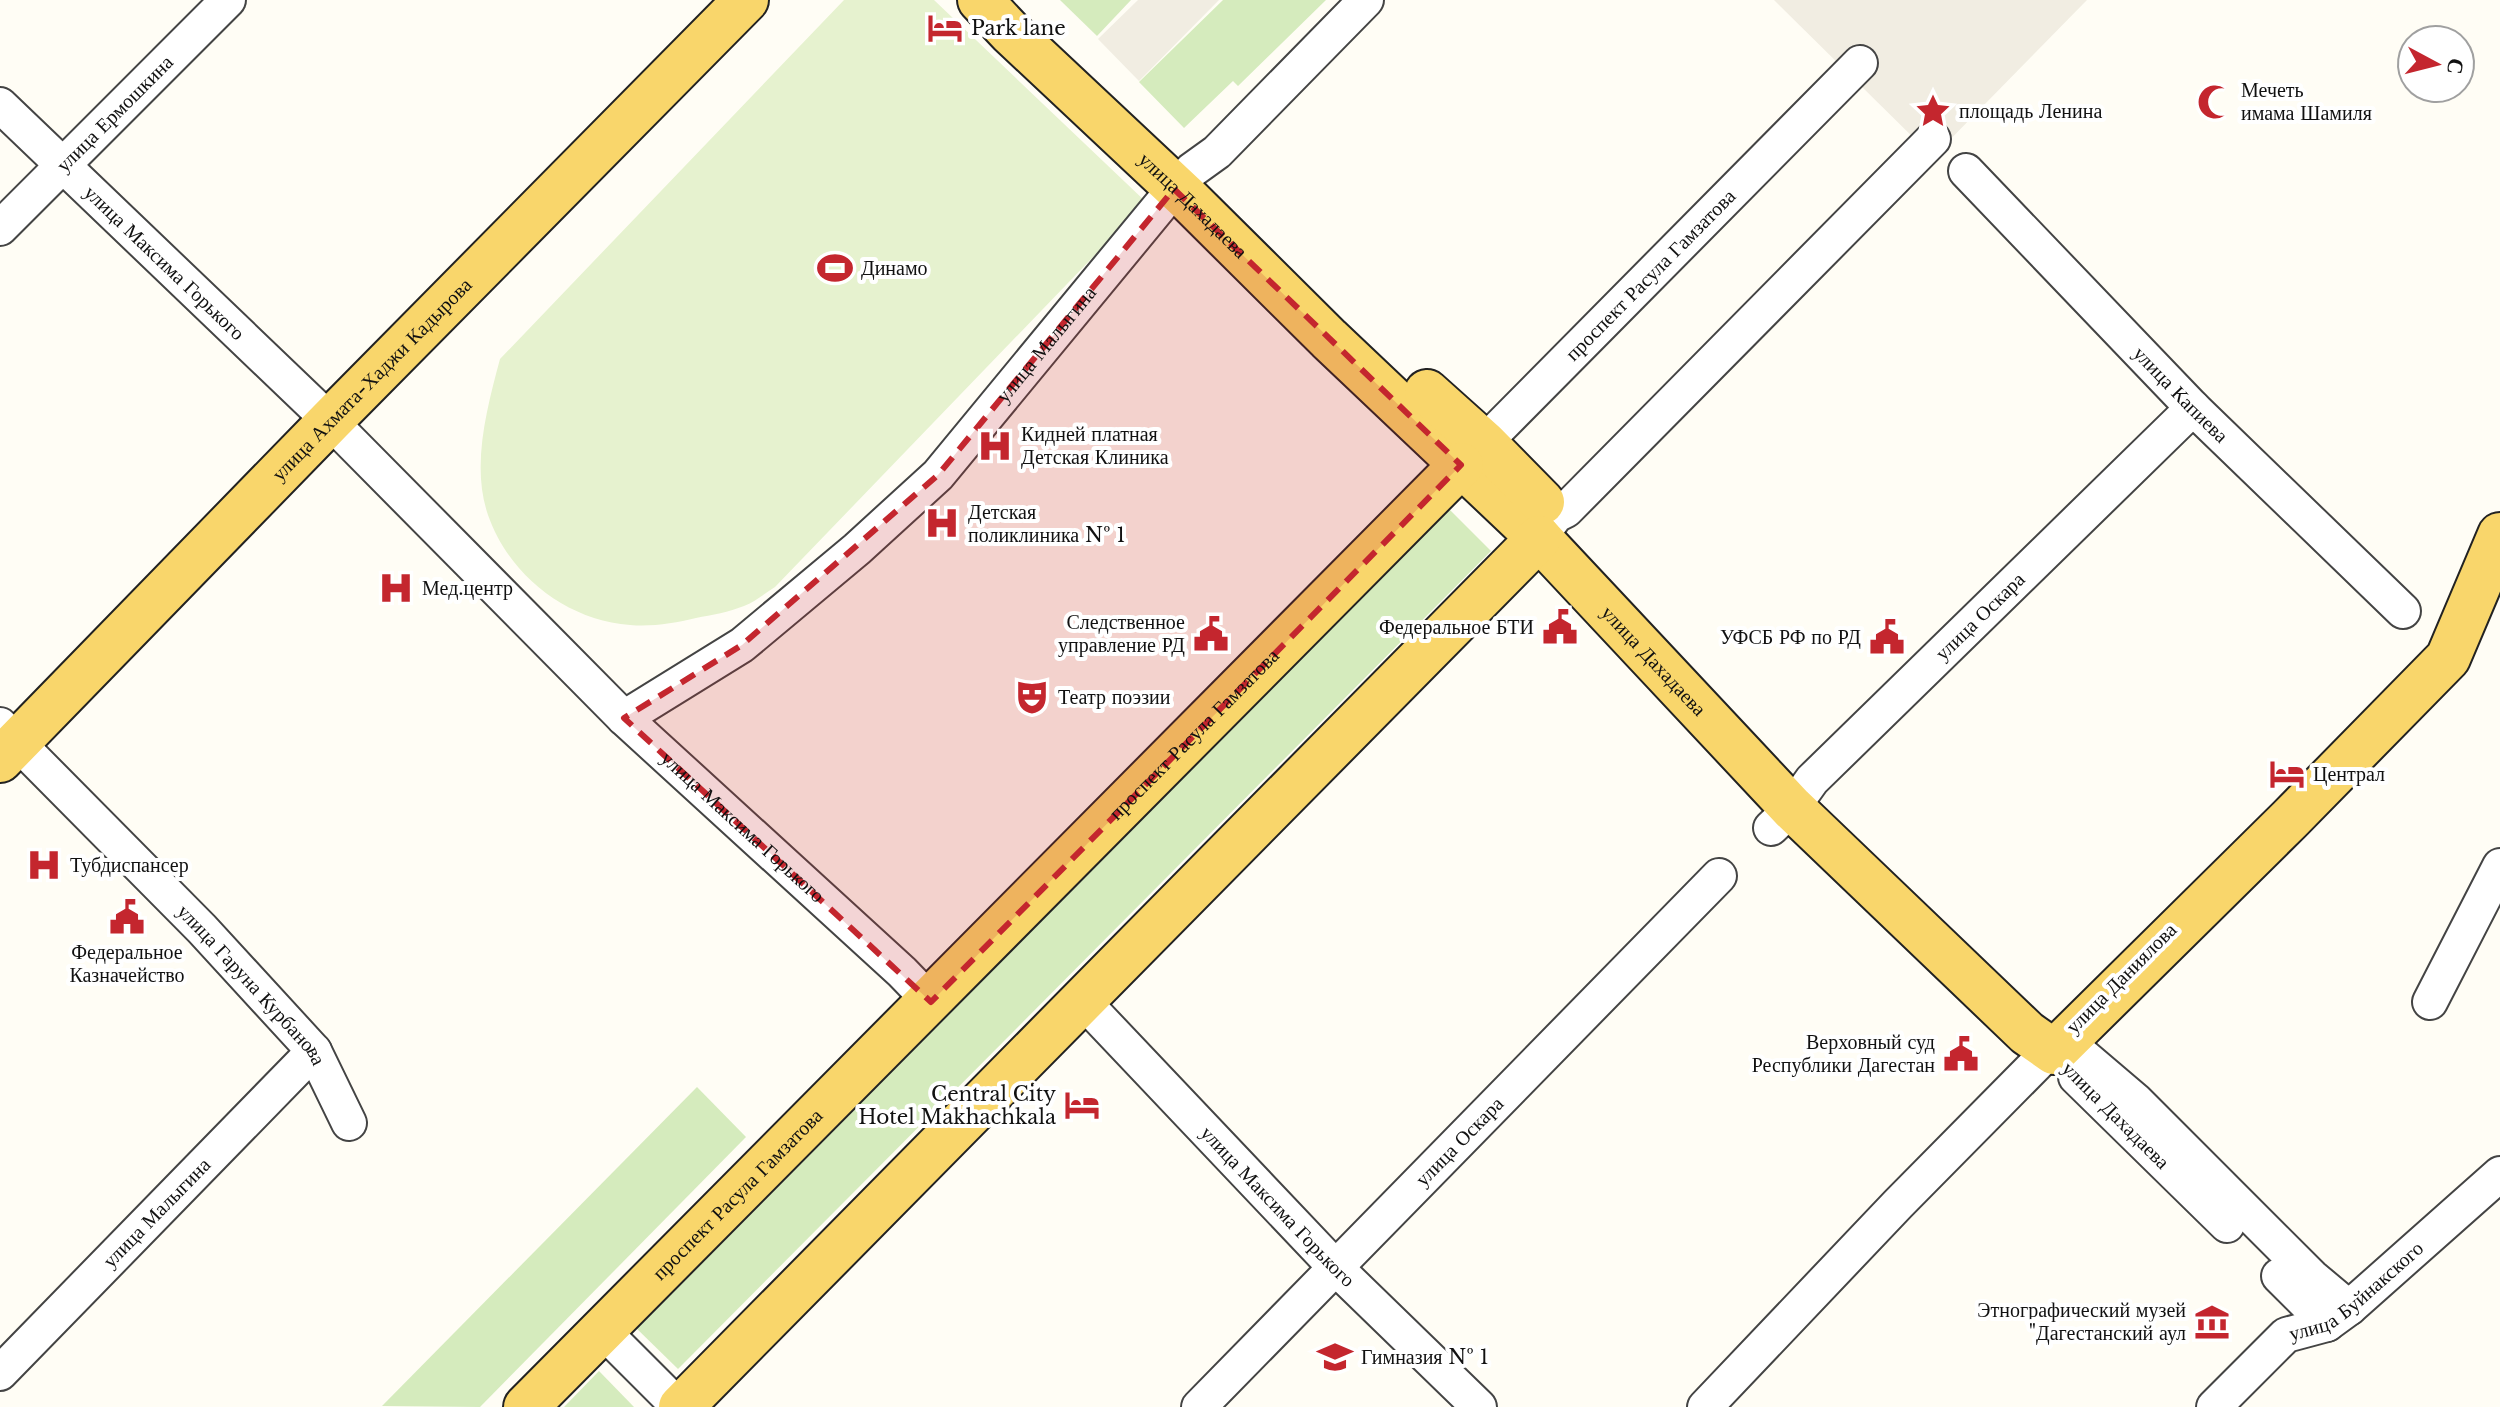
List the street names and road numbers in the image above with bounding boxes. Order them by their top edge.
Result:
street label: улица Ермошкина [51,50,178,177]
street label: улица Дахадаева [1134,147,1253,263]
street label: улица Максима Горького [79,180,250,345]
street label: проспект Расула Гамзатова [1560,184,1740,366]
street label: улица Ахмата-Хаджи Кадырова [267,273,477,486]
street label: улица Малыгина [991,281,1101,407]
street label: улица Капиева [2128,341,2233,448]
street label: улица Оскара [1930,567,2030,665]
street label: улица Дахадаева [1596,600,1711,721]
street label: проспект Расула Гамзатова [1104,643,1284,825]
street label: улица Максима Горького [656,746,830,907]
street label: улица Гаруна Курбанова [172,899,331,1069]
street label: улица Даниялова [2061,918,2181,1038]
street label: улица Дахадаева [2057,1056,2175,1174]
street label: улица Оскара [1410,1091,1508,1191]
street label: проспект Расула Гамзатова [647,1103,827,1285]
street label: улица Максима Горького [1196,1121,1360,1292]
street label: улица Малыгина [98,1153,215,1273]
street label: улица Буйнакского [2286,1236,2428,1346]

